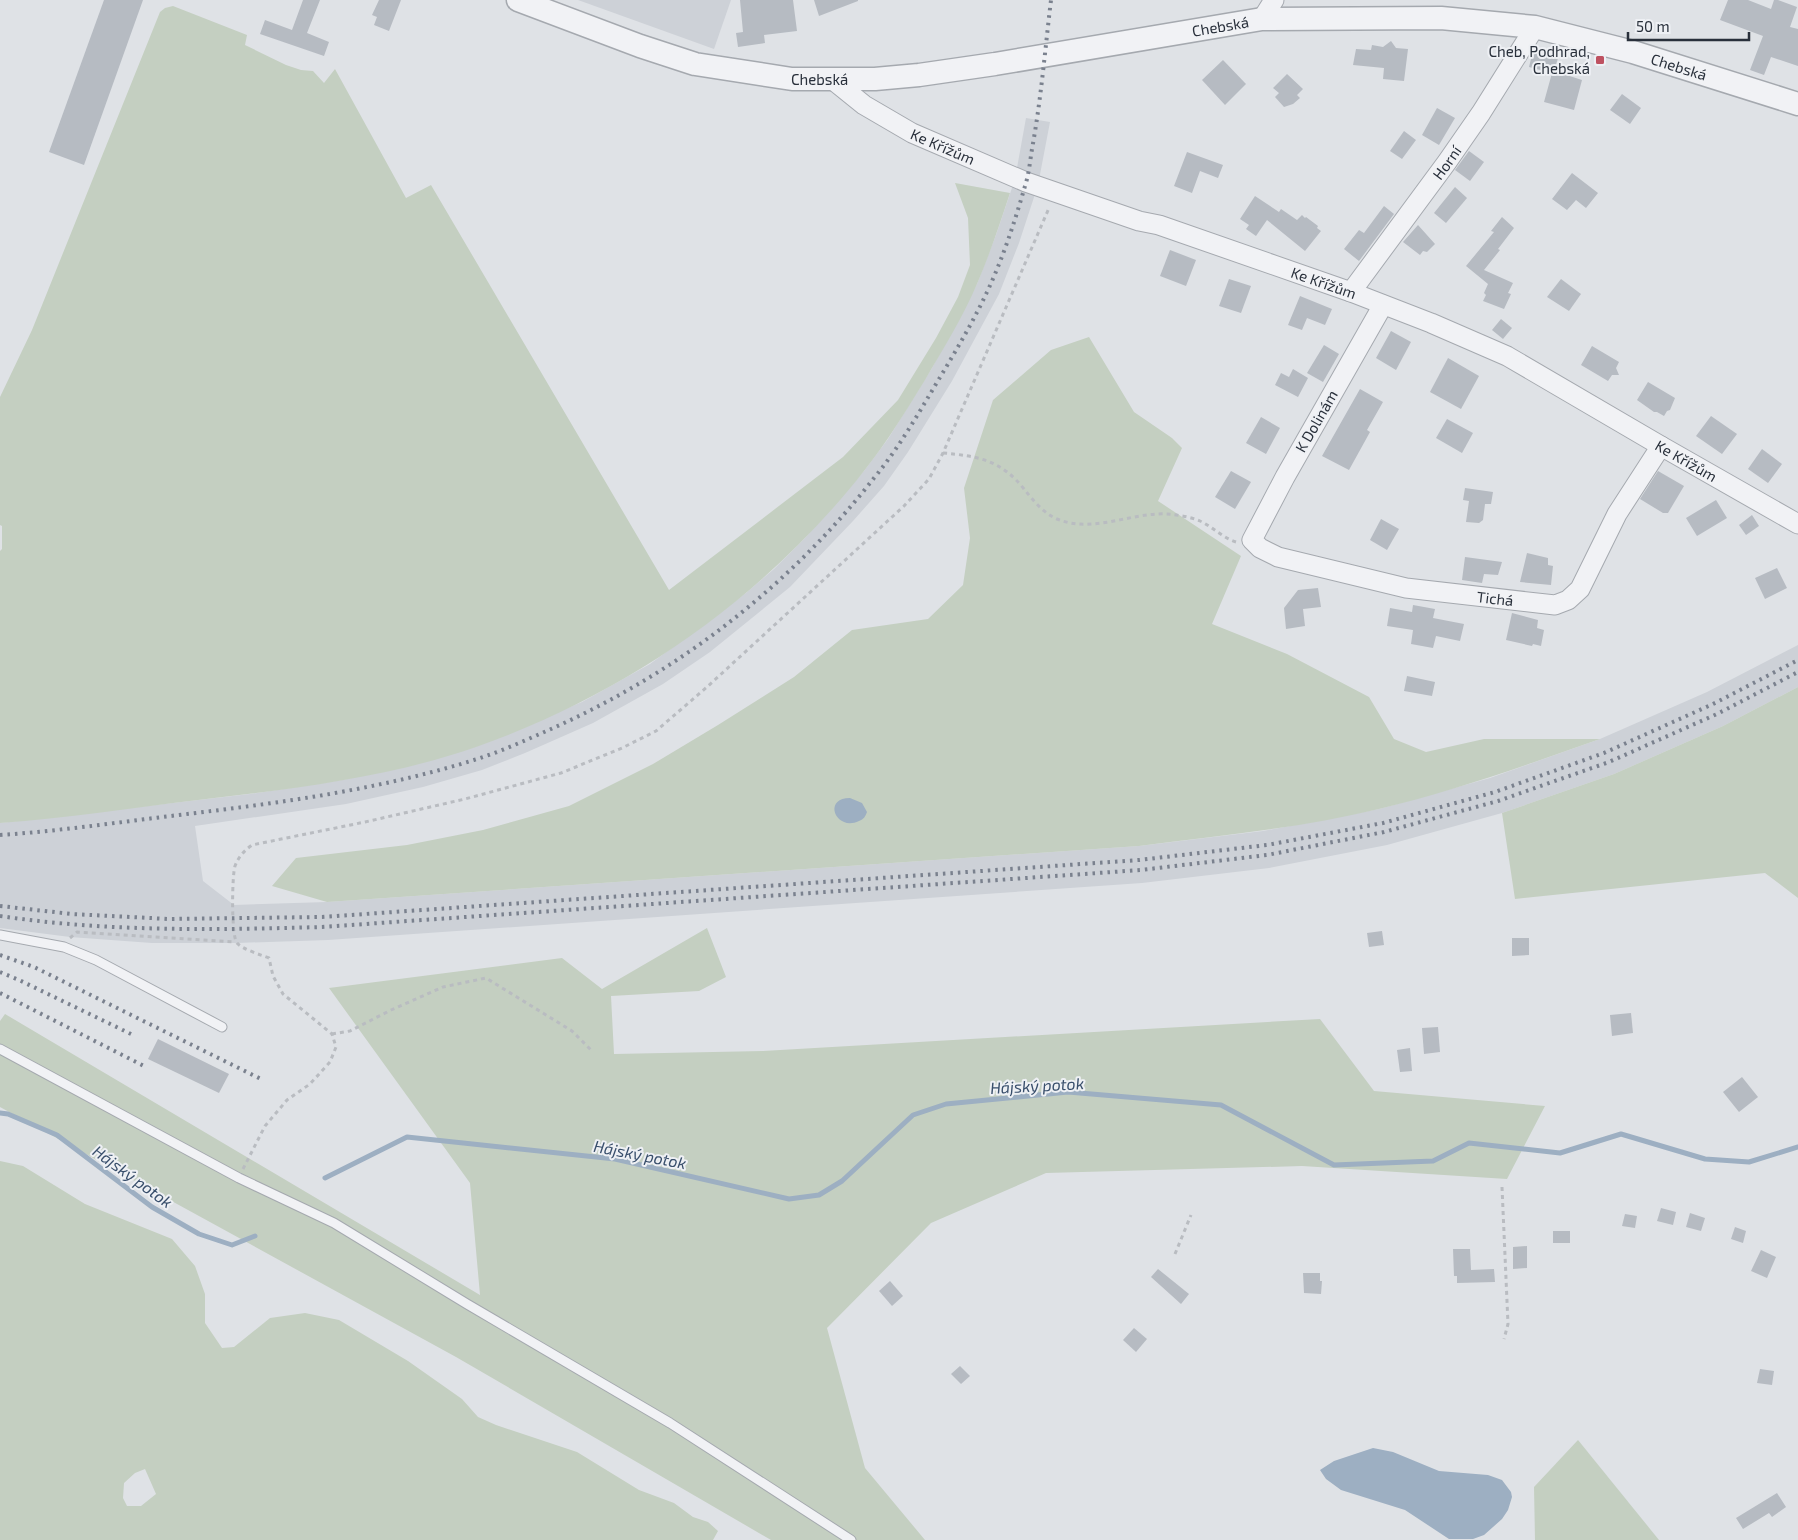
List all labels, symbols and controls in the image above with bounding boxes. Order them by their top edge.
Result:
scale bar [1628,10,1749,42]
street label: Chebská [1191,12,1250,40]
text: 50 m [1636,17,1670,35]
place label: Cheb, Podhrad, Chebská [1489,42,1590,77]
street label: Chebská [1649,49,1709,84]
marker: Cheb, Podhrad, Chebská [1594,54,1606,66]
street label: Chebská [791,70,848,88]
street label: Ke Křížům [908,125,978,168]
street label: Horní [1428,141,1465,183]
street label: Ke Křížům [1289,263,1359,302]
street label: K Dolinám [1291,387,1341,455]
street label: Ke Křížům [1652,436,1720,485]
street label: Tichá [1476,587,1514,609]
water label: Hájský potok [990,1073,1084,1098]
water label: Hájský potok [592,1136,688,1173]
water label: Hájský potok [89,1141,177,1212]

